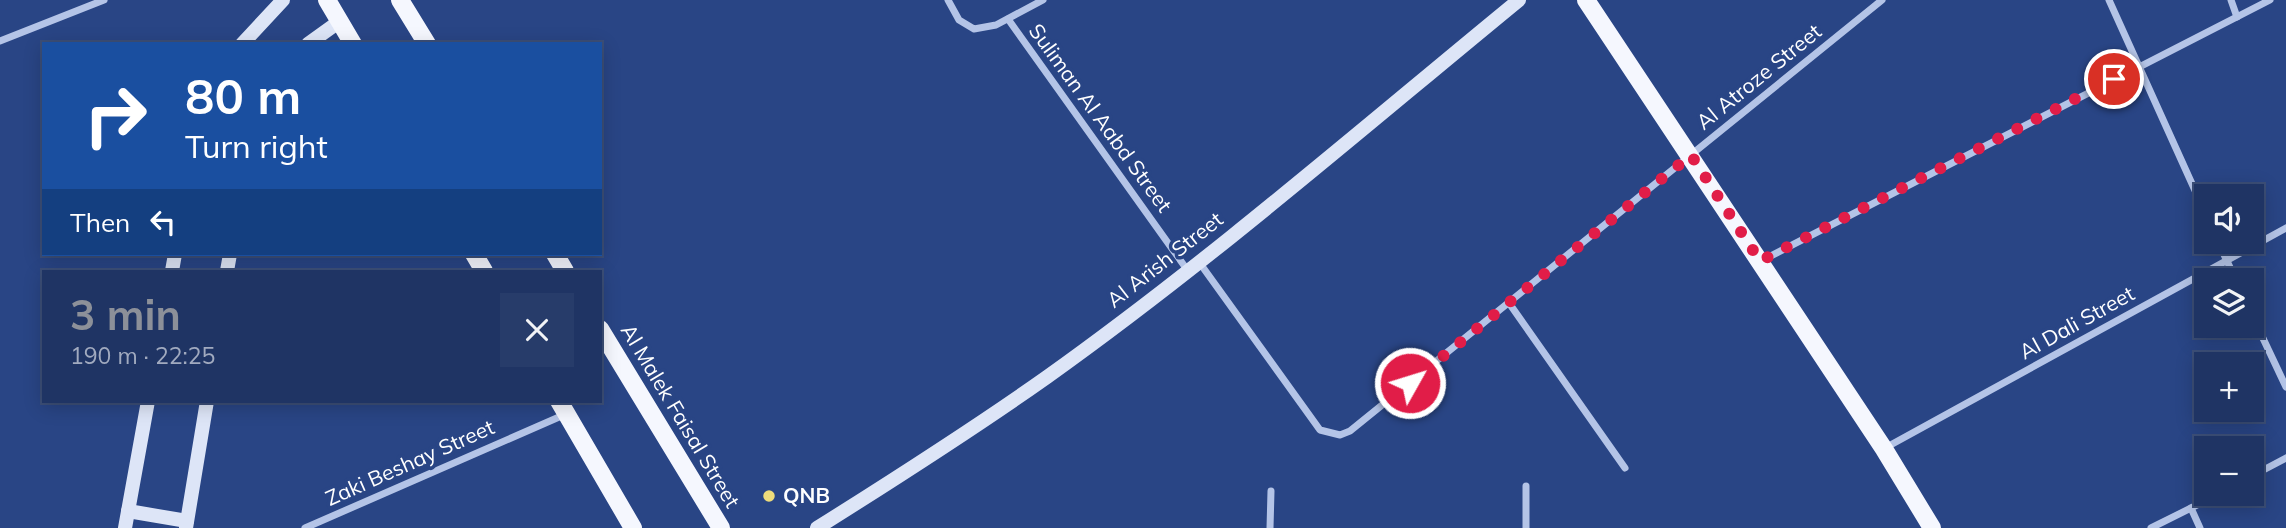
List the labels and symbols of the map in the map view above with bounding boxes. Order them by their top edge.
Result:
street label: Suliman Al Aabd Street [1024,18,1178,217]
street label: Al Atroze Street [1691,18,1826,135]
pin [2084,49,2144,109]
street label: Al Arish Street [1101,206,1228,313]
street label: Al Dali Street [2014,280,2139,364]
street label: Al Malek Faisal Street [616,319,746,512]
position arrow [1373,346,1447,420]
street label: Zaki Beshay Street [321,413,498,511]
place label: QNB [783,482,830,508]
marker: QNB [761,488,777,504]

